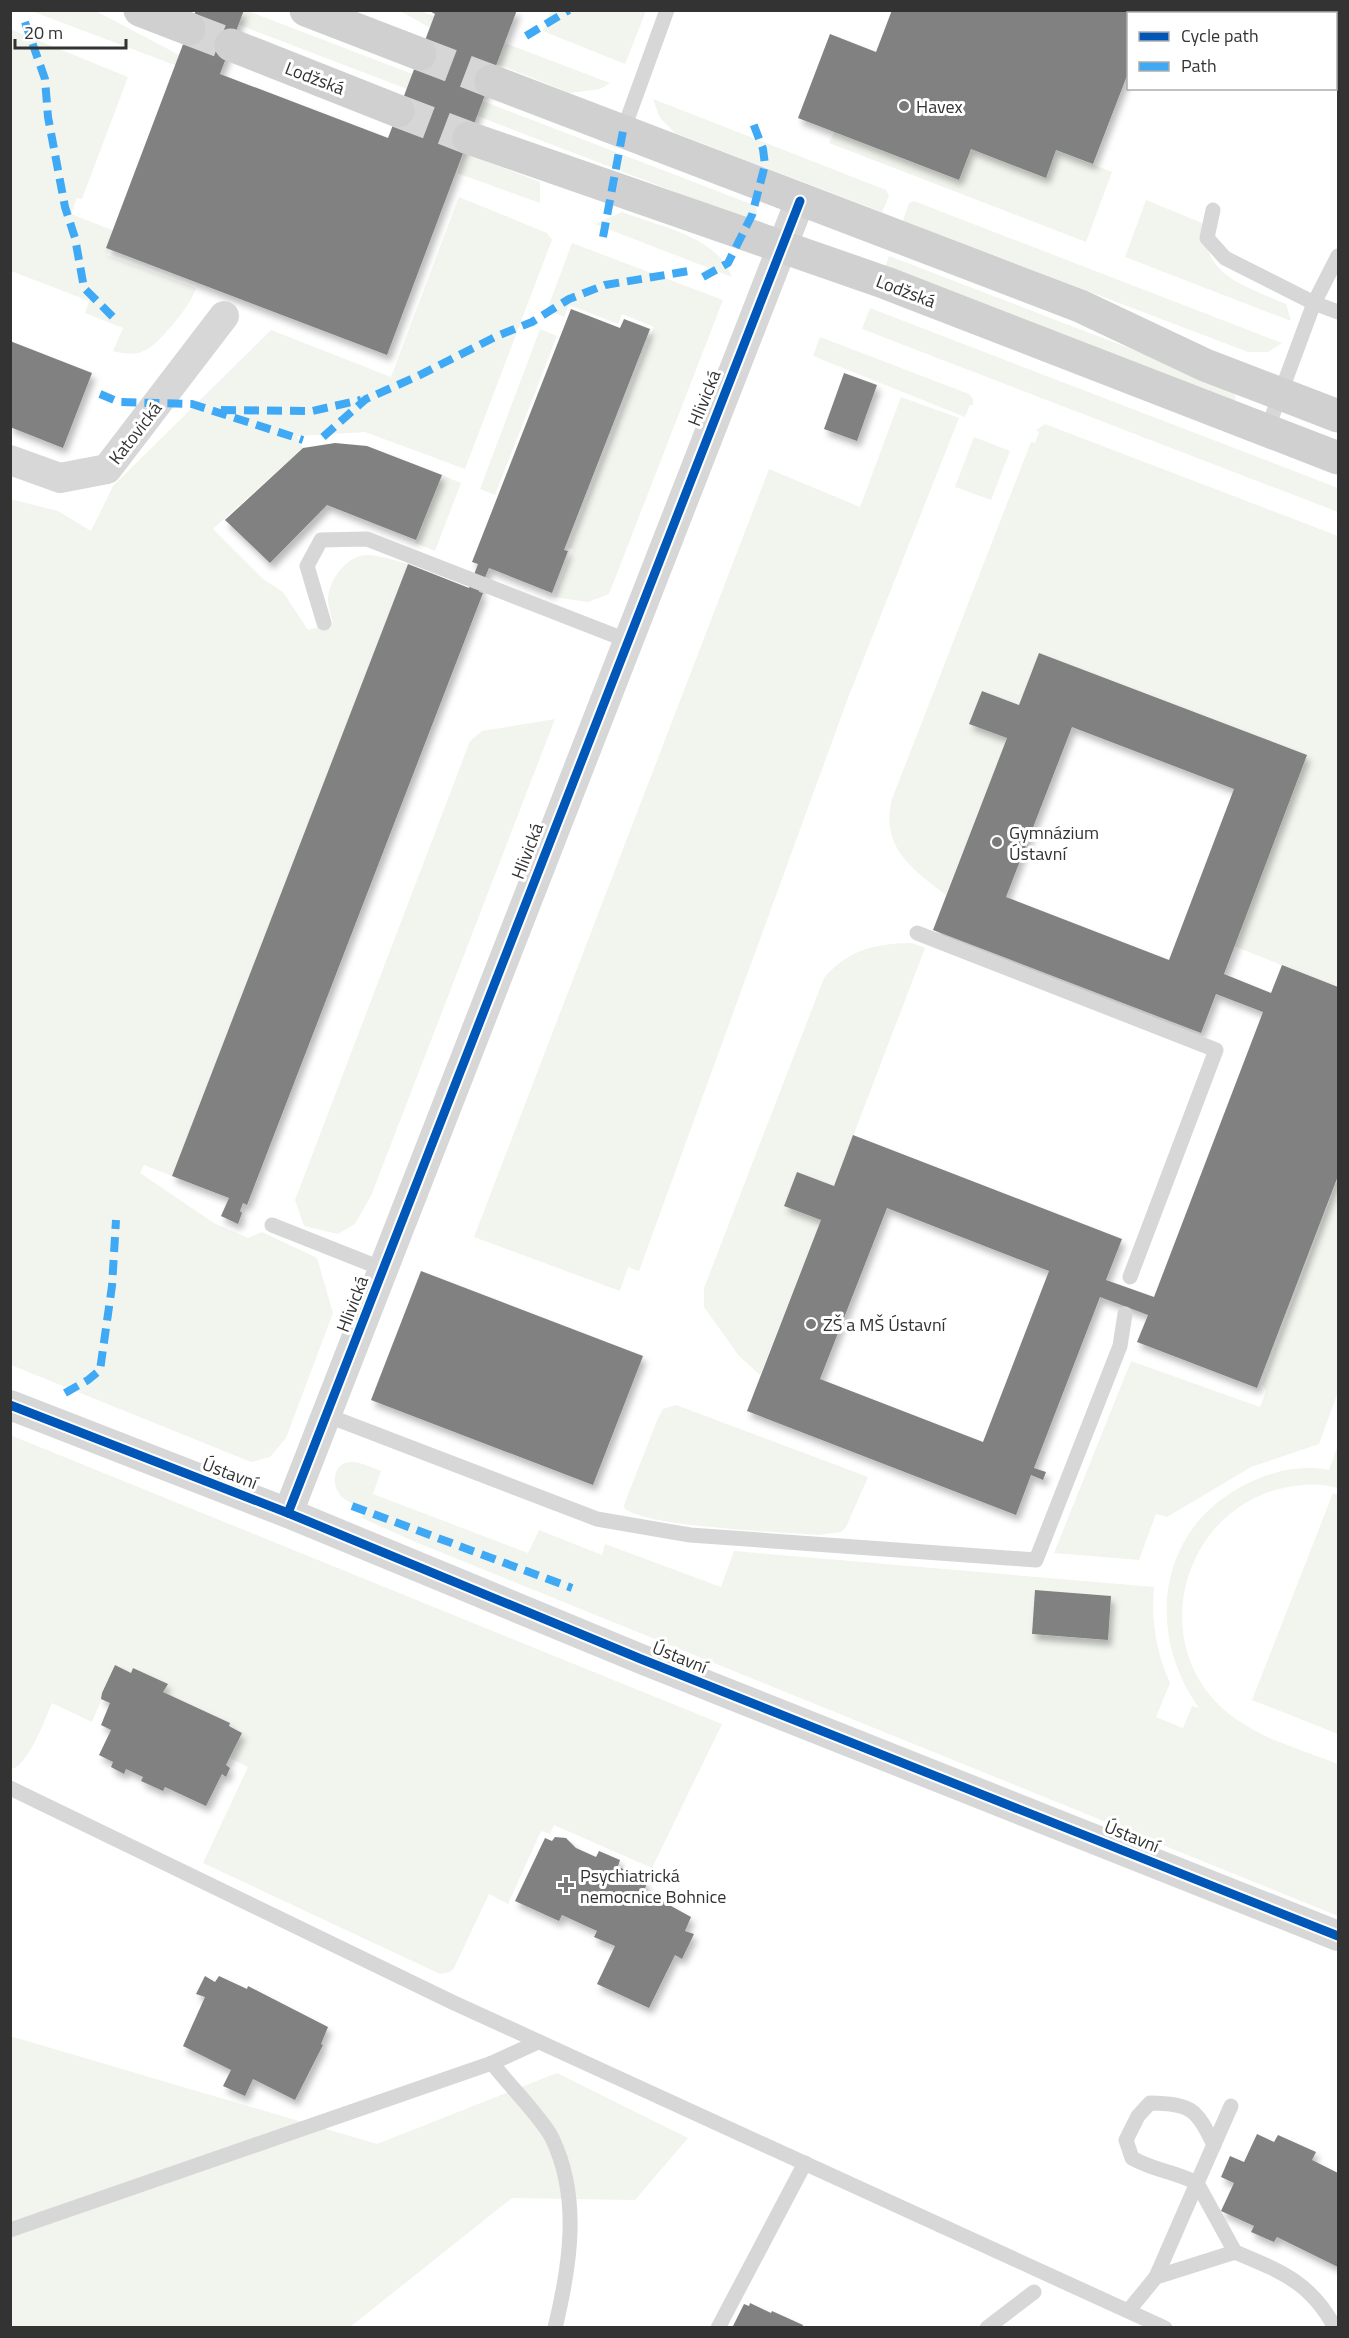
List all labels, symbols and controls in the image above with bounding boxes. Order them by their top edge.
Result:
scale bar [15,12,126,50]
legend [1127,12,1337,90]
text: 20 m [24,19,63,46]
text: Cycle path [1181,22,1259,49]
text: Path [1181,52,1217,79]
street label: Lodžská [281,54,349,102]
place label: Havex [916,93,963,120]
marker: Havex [897,99,911,113]
street label: Lodžská [872,267,940,315]
street label: Hlivická [681,366,727,430]
street label: Katovická [102,396,168,470]
street label: Hlivická [504,819,550,883]
place label: Gymnázium Ústavní [1009,819,1099,867]
marker: Gymnázium Ústavní [990,835,1004,849]
street label: Hlivická [329,1272,375,1336]
place label: ZŠ a MŠ Ústavní [823,1311,948,1338]
marker: ZŠ a MŠ Ústavní [804,1317,818,1331]
street label: Ústavní [198,1450,264,1497]
street label: Ústavní [648,1634,714,1681]
street label: Ústavní [1100,1813,1166,1860]
place label: Psychiatrická nemocnice Bohnice [580,1862,726,1910]
marker: Psychiatrická nemocnice Bohnice [557,1876,575,1894]

